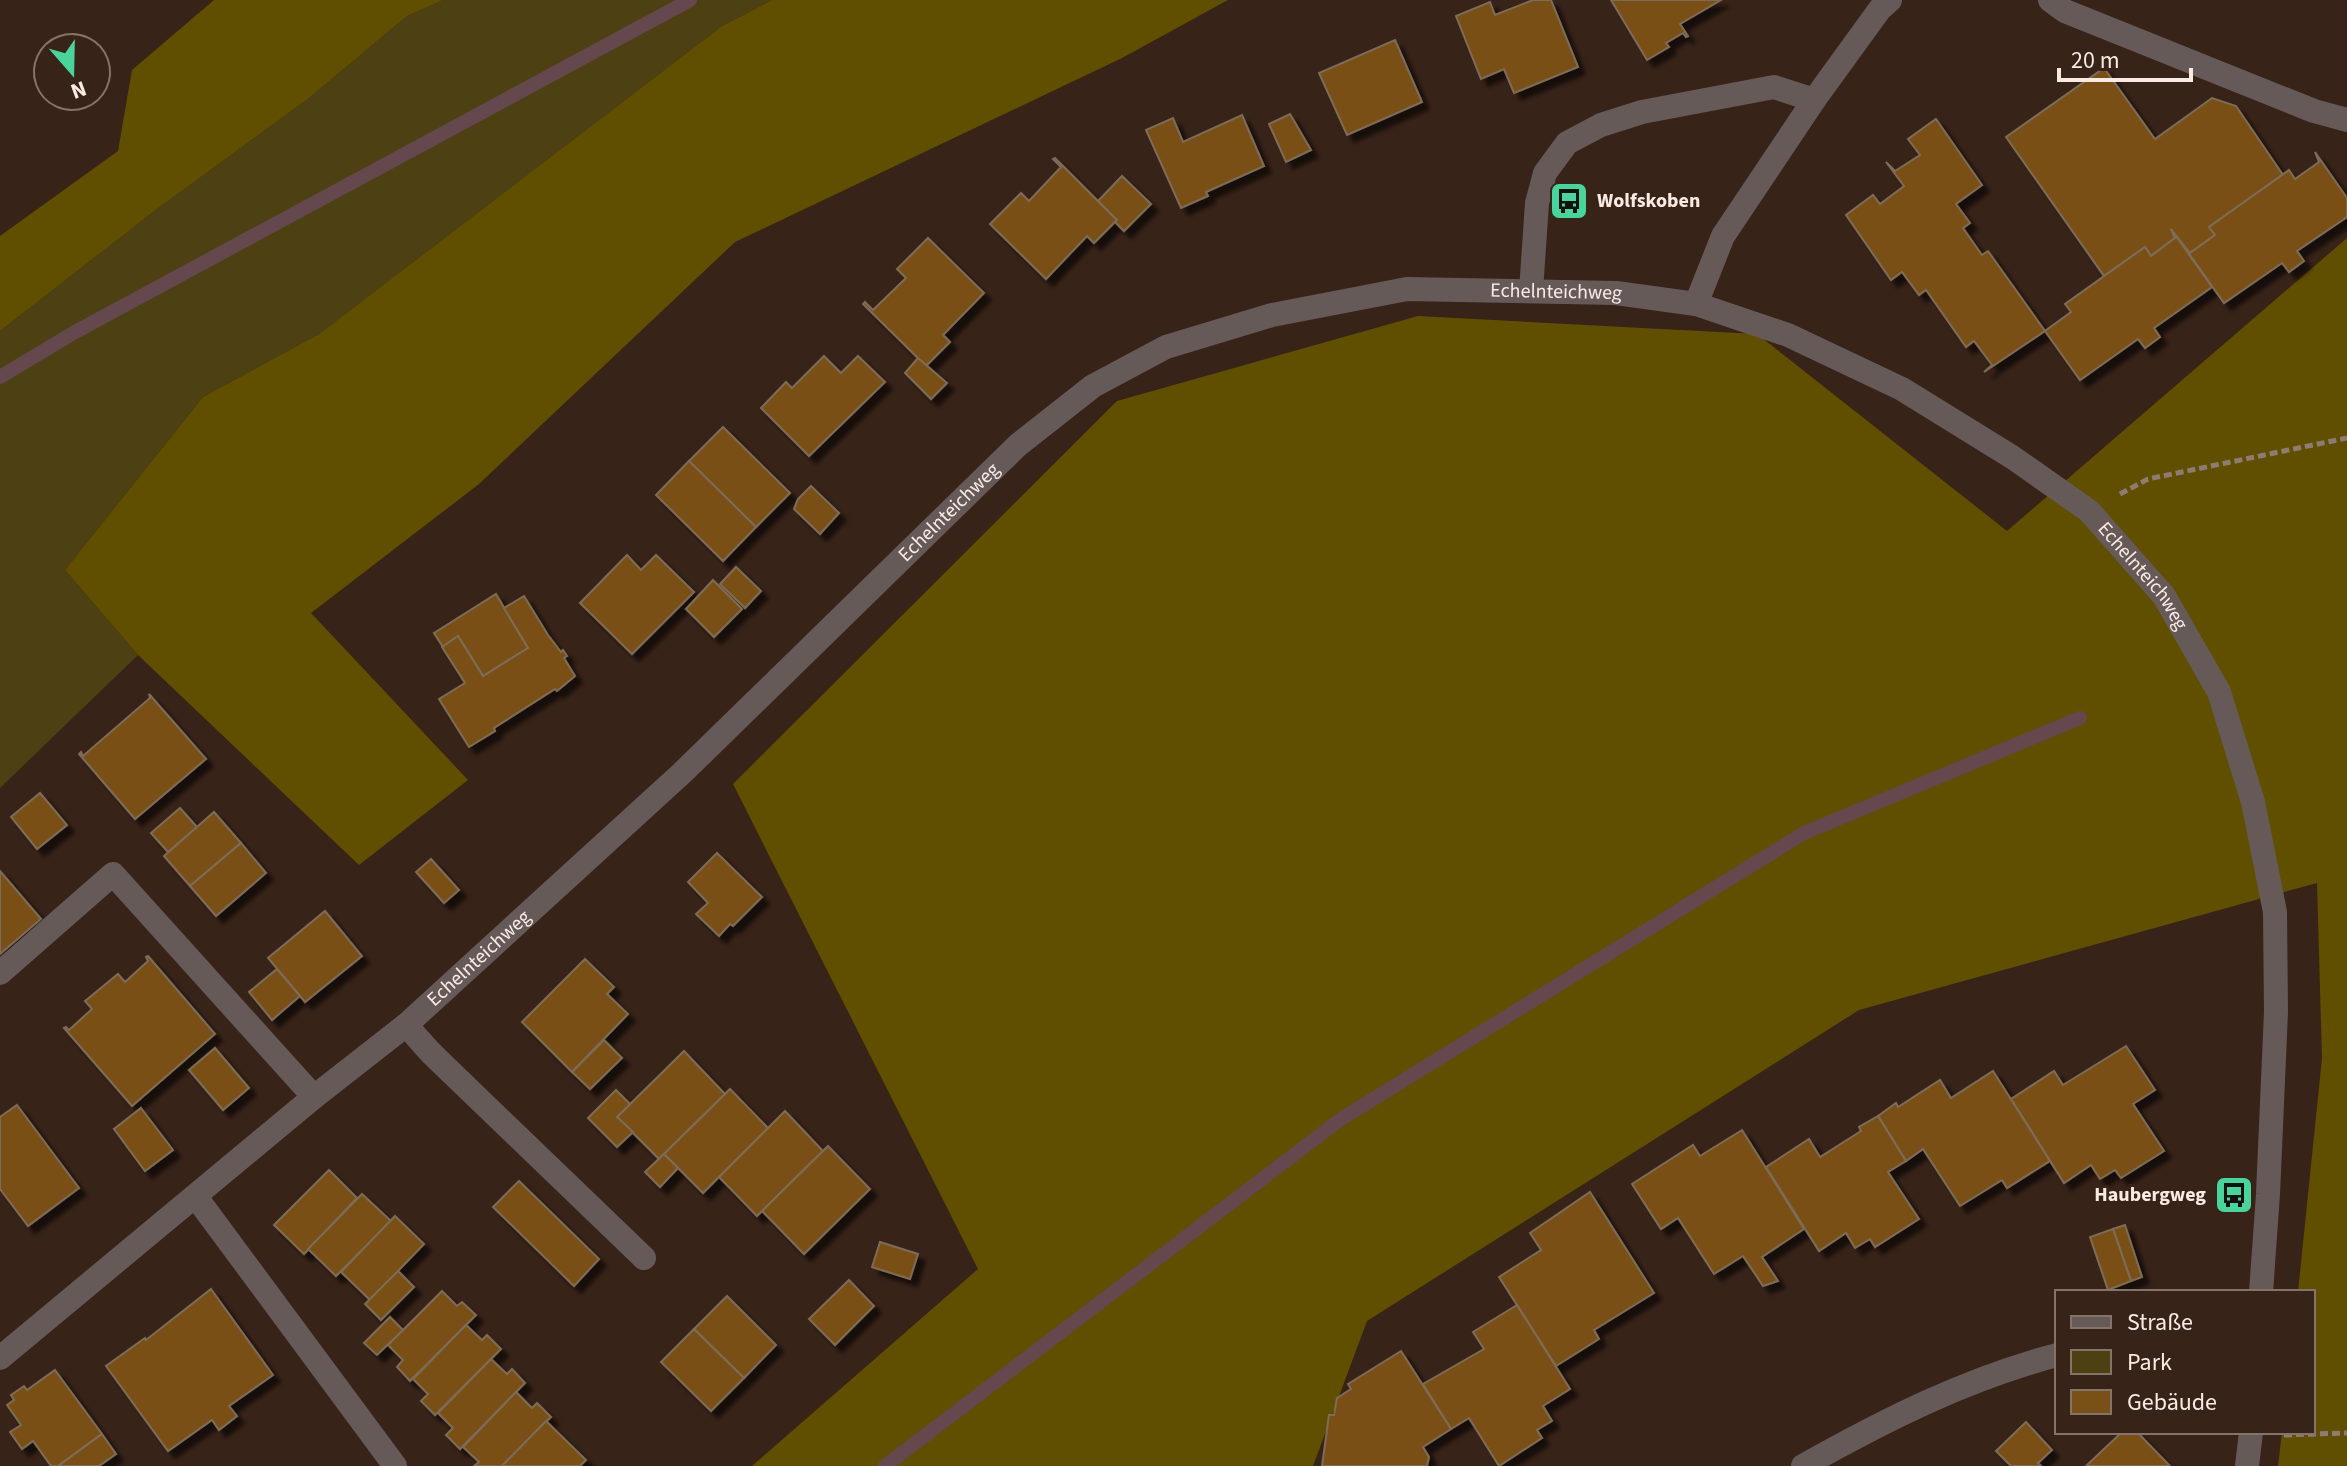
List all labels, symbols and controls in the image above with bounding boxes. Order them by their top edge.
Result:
north arrow [32,32,112,112]
scale bar [2059,32,2191,82]
text: 20 m [2071,43,2120,78]
text: N [66,72,91,107]
bus stop icon: Wolfskoben [1548,180,1590,222]
place label: Wolfskoben [1597,187,1700,215]
street label: Echelnteichweg [1490,277,1624,308]
street label: Echelnteichweg [892,456,1006,568]
street label: Echelnteichweg [2091,516,2195,635]
street label: Echelnteichweg [421,904,537,1013]
bus stop icon: Haubergweg [2213,1174,2255,1216]
place label: Haubergweg [2094,1181,2206,1209]
legend [2055,1290,2315,1434]
text: Straße [2127,1305,2193,1340]
text: Park [2127,1345,2172,1380]
text: Gebäude [2127,1385,2217,1420]

